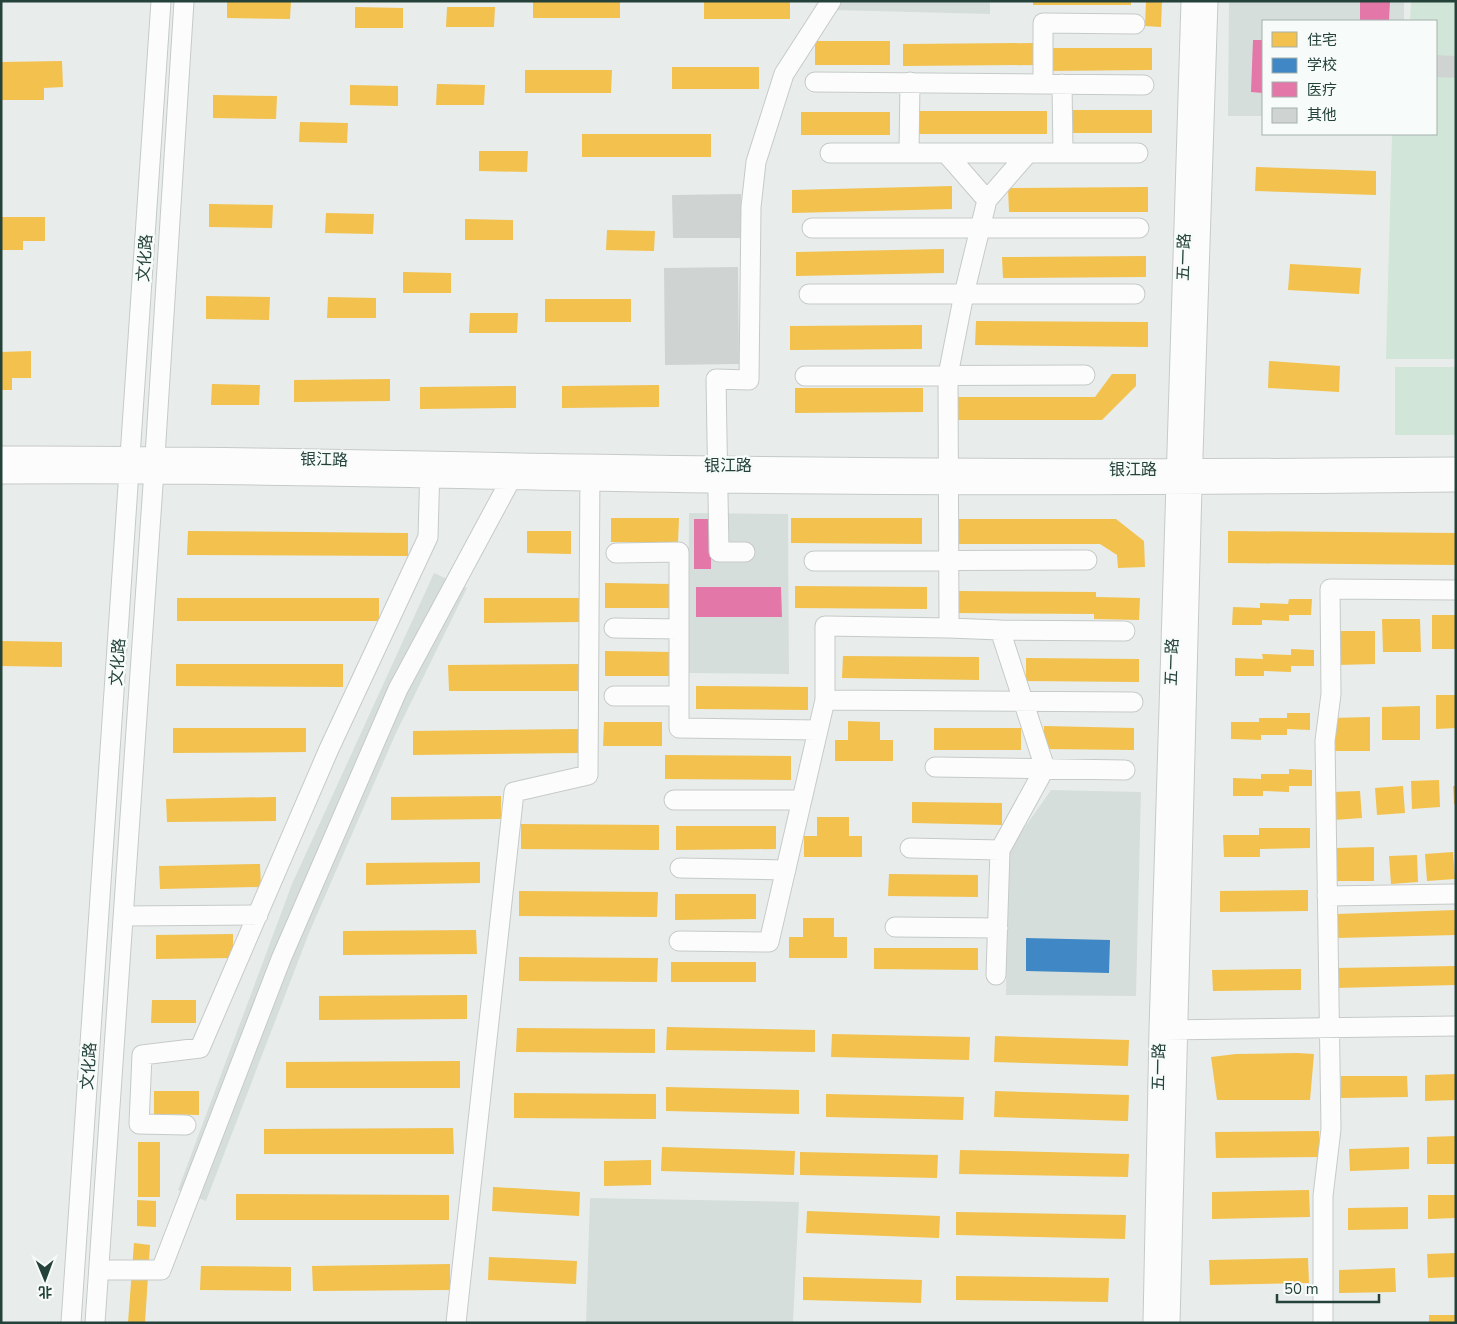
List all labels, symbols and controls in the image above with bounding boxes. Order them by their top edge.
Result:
legend [1262,20,1437,135]
text: 住宅 [1307,30,1337,50]
text: 学校 [1307,55,1337,75]
text: 医疗 [1307,80,1337,100]
text: 其他 [1307,105,1337,125]
street label: 文化路 [132,233,158,283]
street label: 五一路 [1172,233,1196,281]
street label: 银江路 [300,449,348,471]
street label: 银江路 [704,455,752,477]
street label: 银江路 [1109,459,1157,481]
street label: 文化路 [105,637,131,687]
street label: 五一路 [1160,638,1184,686]
street label: 文化路 [76,1041,102,1091]
street label: 五一路 [1148,1043,1170,1091]
north arrow [20,1254,70,1304]
scale bar [1277,1272,1380,1304]
text: 50 m [1284,1279,1319,1299]
text: 北 [38,1282,52,1301]

